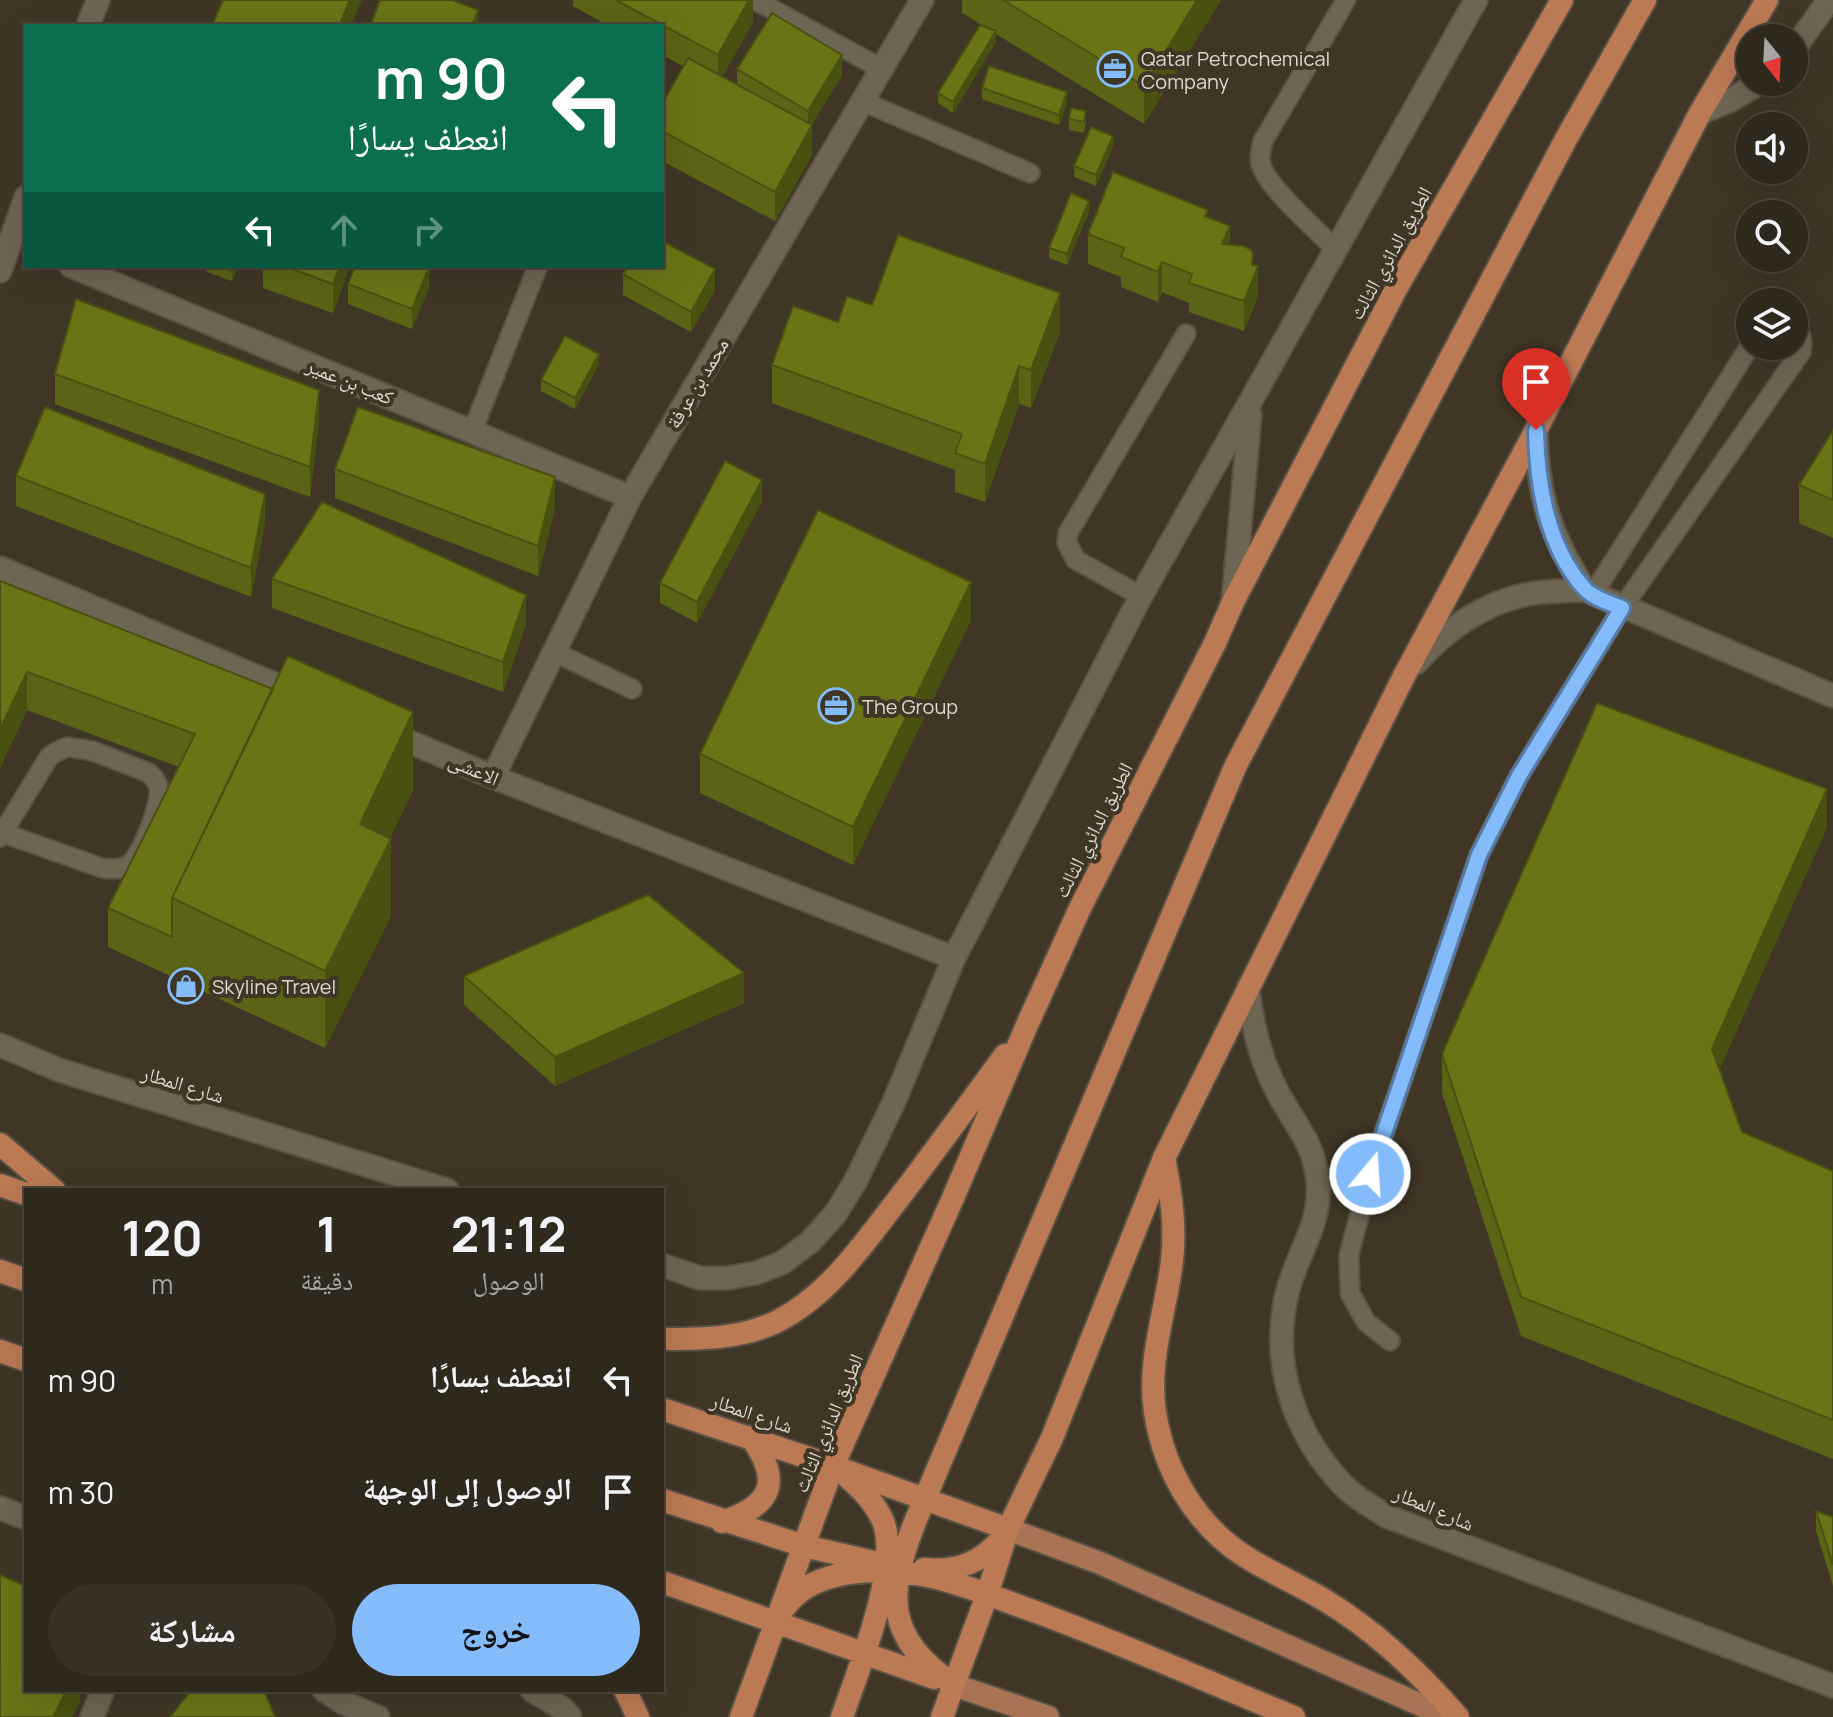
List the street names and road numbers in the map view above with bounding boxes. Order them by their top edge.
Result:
street label: الطريق الدائري الثالث [1342,182,1440,326]
street label: محمد بن عرفة [659,333,735,433]
street label: كعب بن عمير [301,351,398,411]
street label: الاعشى [445,746,503,792]
street label: الطريق الدائري الثالث [1047,758,1141,904]
street label: شارع المطار [138,1058,227,1109]
street label: الطريق الدائري الثالث [787,1349,872,1498]
street label: شارع المطار [707,1386,796,1440]
street label: شارع المطار [1389,1479,1478,1537]

